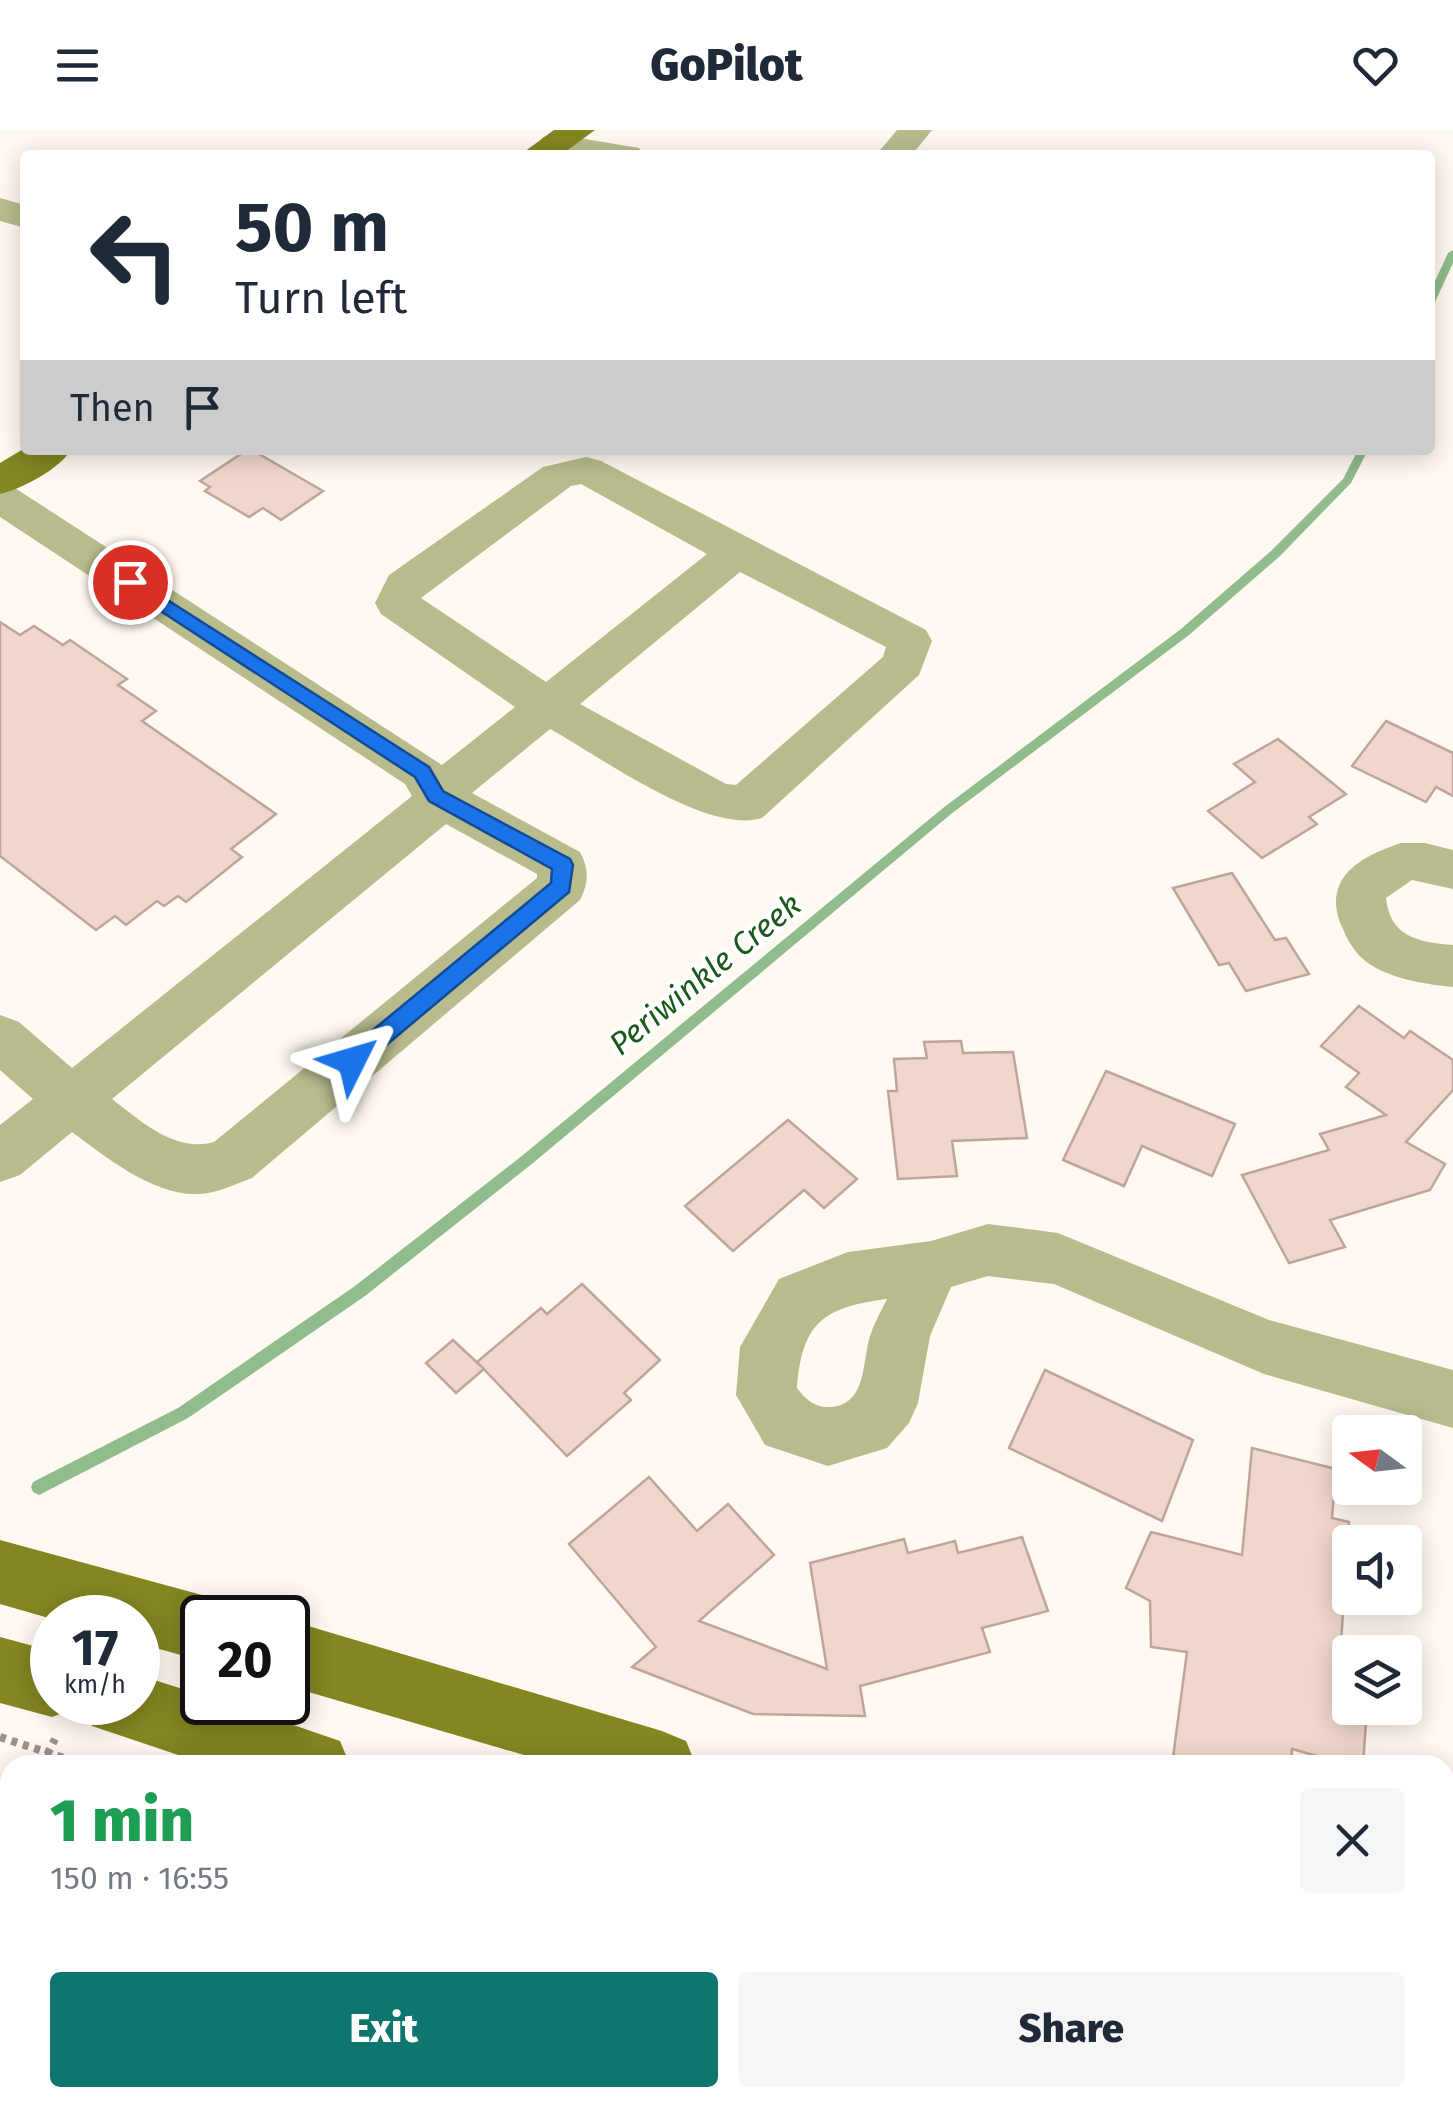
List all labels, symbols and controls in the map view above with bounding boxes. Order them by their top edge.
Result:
icon: menu [50,38,105,93]
text: GoPilot [650,38,803,92]
icon: heart [1348,38,1403,93]
text: 50 m [235,186,389,270]
icon: left [70,190,200,320]
text: Turn left [235,271,407,325]
icon: arrive [175,380,230,435]
text: Then [70,385,155,431]
pin [88,540,173,625]
icon: arrive [103,555,158,610]
water label: Periwinkle Creek [602,885,808,1063]
position arrow [300,1009,404,1113]
north arrow [1332,1415,1422,1505]
map controls [1332,1415,1422,1725]
button: sound [1332,1525,1422,1615]
speed limit sign: 20 [180,1595,310,1725]
text: 17 [72,1618,118,1678]
button: layers [1332,1635,1422,1725]
text: km/h [64,1670,126,1700]
text: 1 min [50,1785,194,1857]
button: close [1300,1788,1405,1893]
text: 150 m · 16:55 [50,1859,229,1897]
button: Exit [50,1972,718,2087]
button: Share [738,1972,1405,2087]

